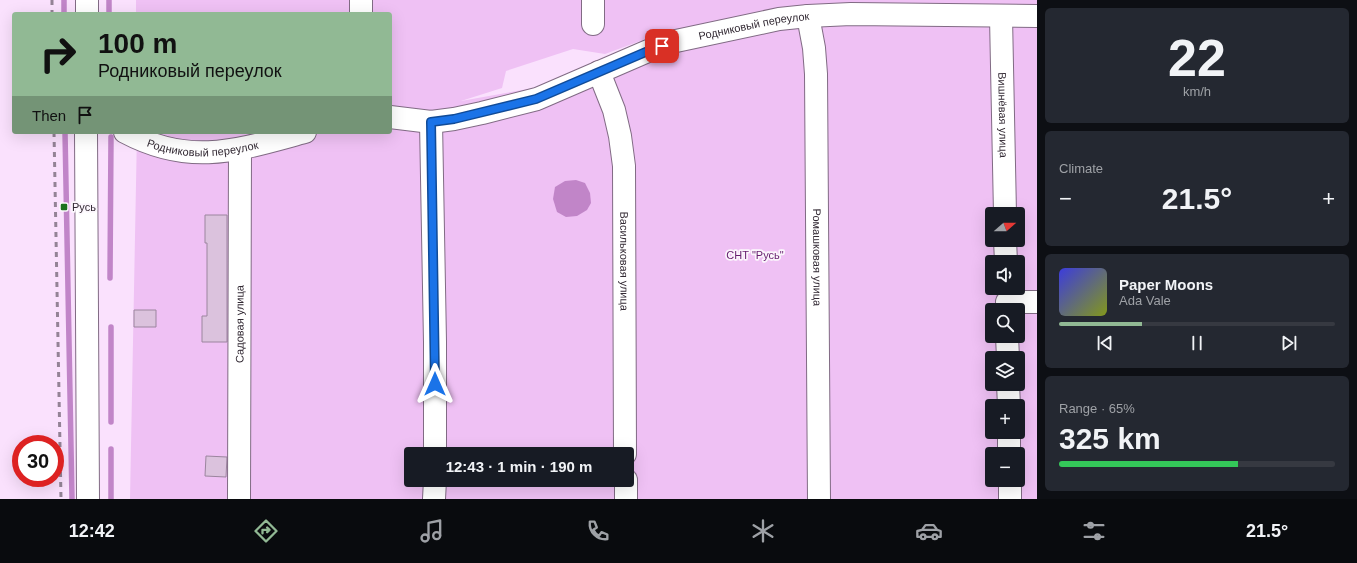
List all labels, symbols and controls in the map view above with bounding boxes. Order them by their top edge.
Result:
street label: Родниковый переулок [697,10,810,42]
icon: right [32,28,84,80]
text: 100 m [98,28,177,59]
pin [645,29,679,63]
text: 22 [1168,29,1226,87]
icon: arrive [651,35,673,57]
text: Родниковый переулок [98,61,282,81]
street label: Вишнёвая улица [996,72,1010,159]
text: km/h [1183,84,1211,99]
icon: arrive [74,104,96,126]
text: Then [32,107,66,124]
street label: Родниковый переулок [146,137,260,158]
text: Climate [1059,161,1103,176]
text: 21.5° [1162,182,1232,215]
text: − [1059,186,1072,211]
text: + [1322,186,1335,211]
place label: Русь [72,201,96,213]
marker: Русь [59,202,69,212]
north arrow [985,207,1025,247]
map controls [985,207,1025,487]
street label: Ромашковая улица [811,208,824,307]
street label: Васильковая улица [618,211,631,312]
park label: СНТ "Русь" [726,249,784,261]
button: sound [985,255,1025,295]
text: Paper Moons [1119,276,1213,293]
street label: Садовая улица [233,284,246,363]
text: Ada Vale [1119,293,1171,308]
button: search [985,303,1025,343]
icon: previous [1094,332,1116,354]
icon: pause [1186,332,1208,354]
icon: next [1278,332,1300,354]
button: layers [985,351,1025,391]
position arrow [414,363,456,405]
button: + [985,399,1025,439]
text: Range · 65% [1059,401,1135,416]
text: 325 km [1059,422,1161,455]
speed limit sign: 30 [12,435,64,487]
button: − [985,447,1025,487]
text: 12:43 · 1 min · 190 m [446,458,592,475]
icon: directions [252,517,280,545]
icon: music [418,517,446,545]
icon: phone [584,517,612,545]
icon: climate [749,517,777,545]
icon: car [915,517,943,545]
icon: filters [1080,517,1108,545]
text: 12:42 [69,521,115,541]
text: 21.5° [1246,521,1288,541]

